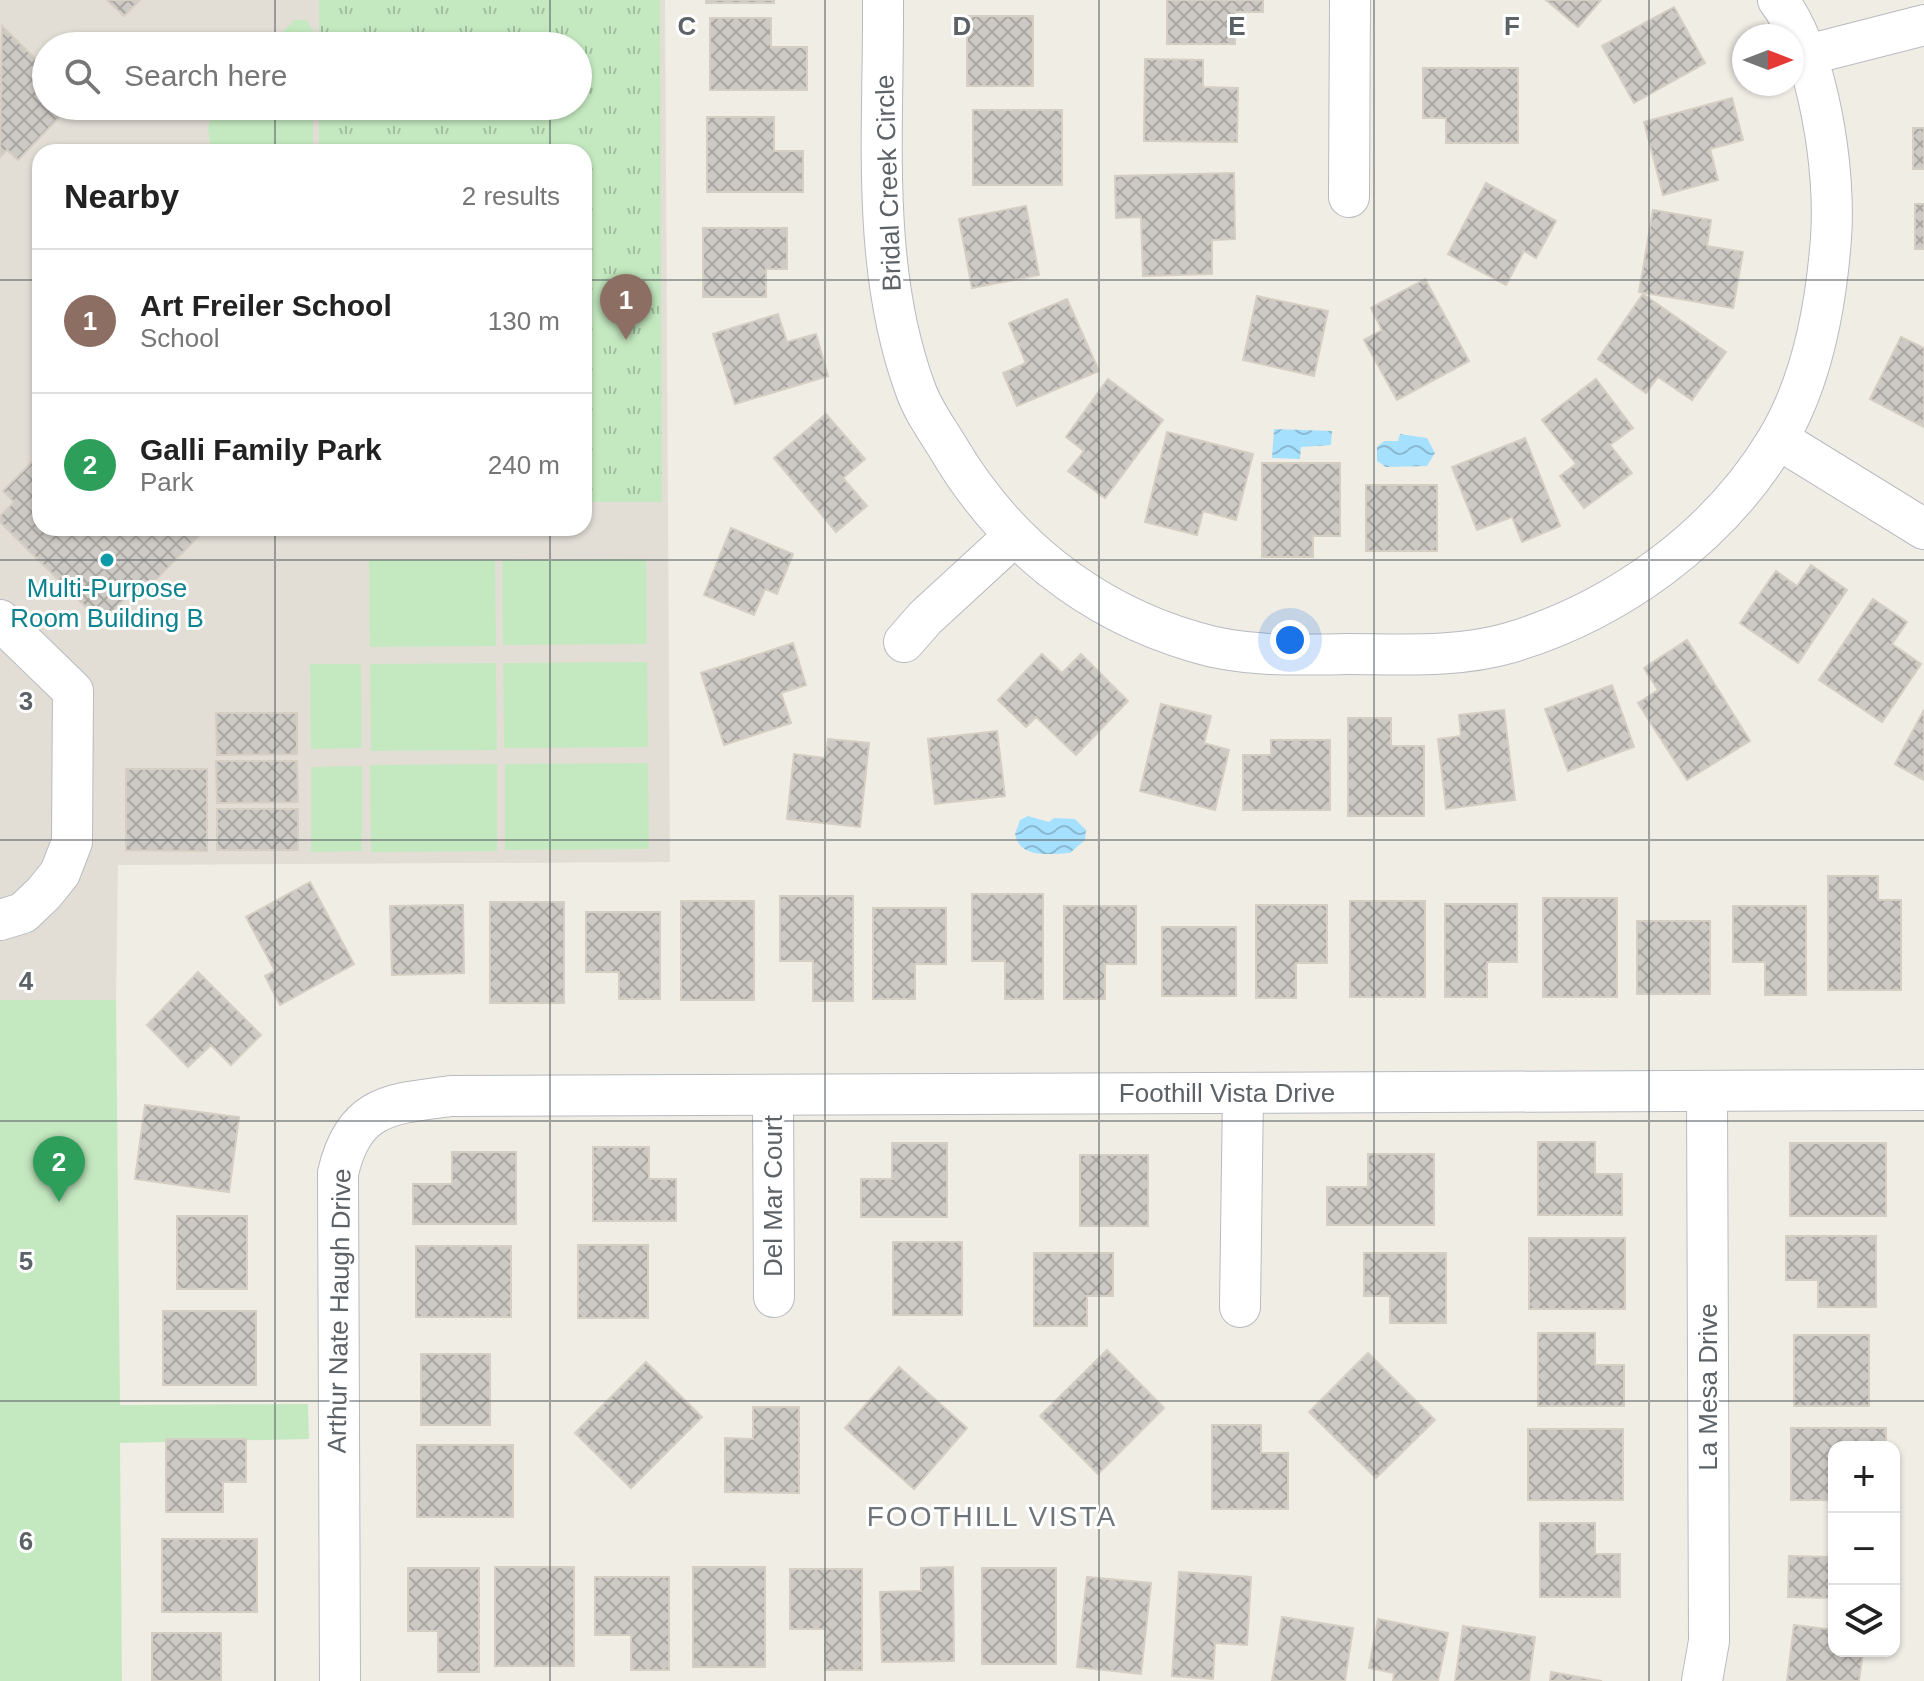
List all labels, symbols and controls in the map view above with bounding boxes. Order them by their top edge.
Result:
text: C [678,11,697,41]
text: D [953,11,971,41]
text: E [1228,11,1246,41]
text: F [1504,11,1520,41]
north arrow [1732,24,1804,96]
search box [32,32,592,120]
icon: search [60,54,104,98]
text: Search here [124,59,287,92]
street label: Bridal Creek Circle [869,74,907,292]
text: Nearby [64,177,179,215]
text: 2 results [462,181,560,211]
pin: 1 [600,274,652,340]
text: Art Freiler School [140,289,392,322]
text: 1 [83,306,97,336]
text: 130 m [488,306,560,336]
text: School [140,323,220,353]
text: Galli Family Park [140,433,382,466]
text: 2 [83,450,97,480]
text: 240 m [488,450,560,480]
text: Park [140,467,193,497]
marker: Multi-Purpose Room Building B [98,551,116,569]
place label: Multi-Purpose Room Building B [10,573,204,633]
your location [1270,620,1310,660]
text: 3 [19,686,33,716]
text: 4 [19,966,34,996]
street label: Foothill Vista Drive [1119,1078,1335,1108]
street label: Del Mar Court [758,1114,788,1277]
pin: 2 [33,1136,85,1202]
street label: Arthur Nate Haugh Drive [322,1168,356,1454]
text: 5 [19,1246,33,1276]
street label: La Mesa Drive [1693,1303,1723,1471]
map controls [1828,1441,1900,1657]
button: + [1828,1441,1900,1513]
district label: FOOTHILL VISTA [867,1501,1117,1532]
button: − [1828,1513,1900,1585]
text: 6 [19,1526,33,1556]
button: layers [1828,1585,1900,1657]

